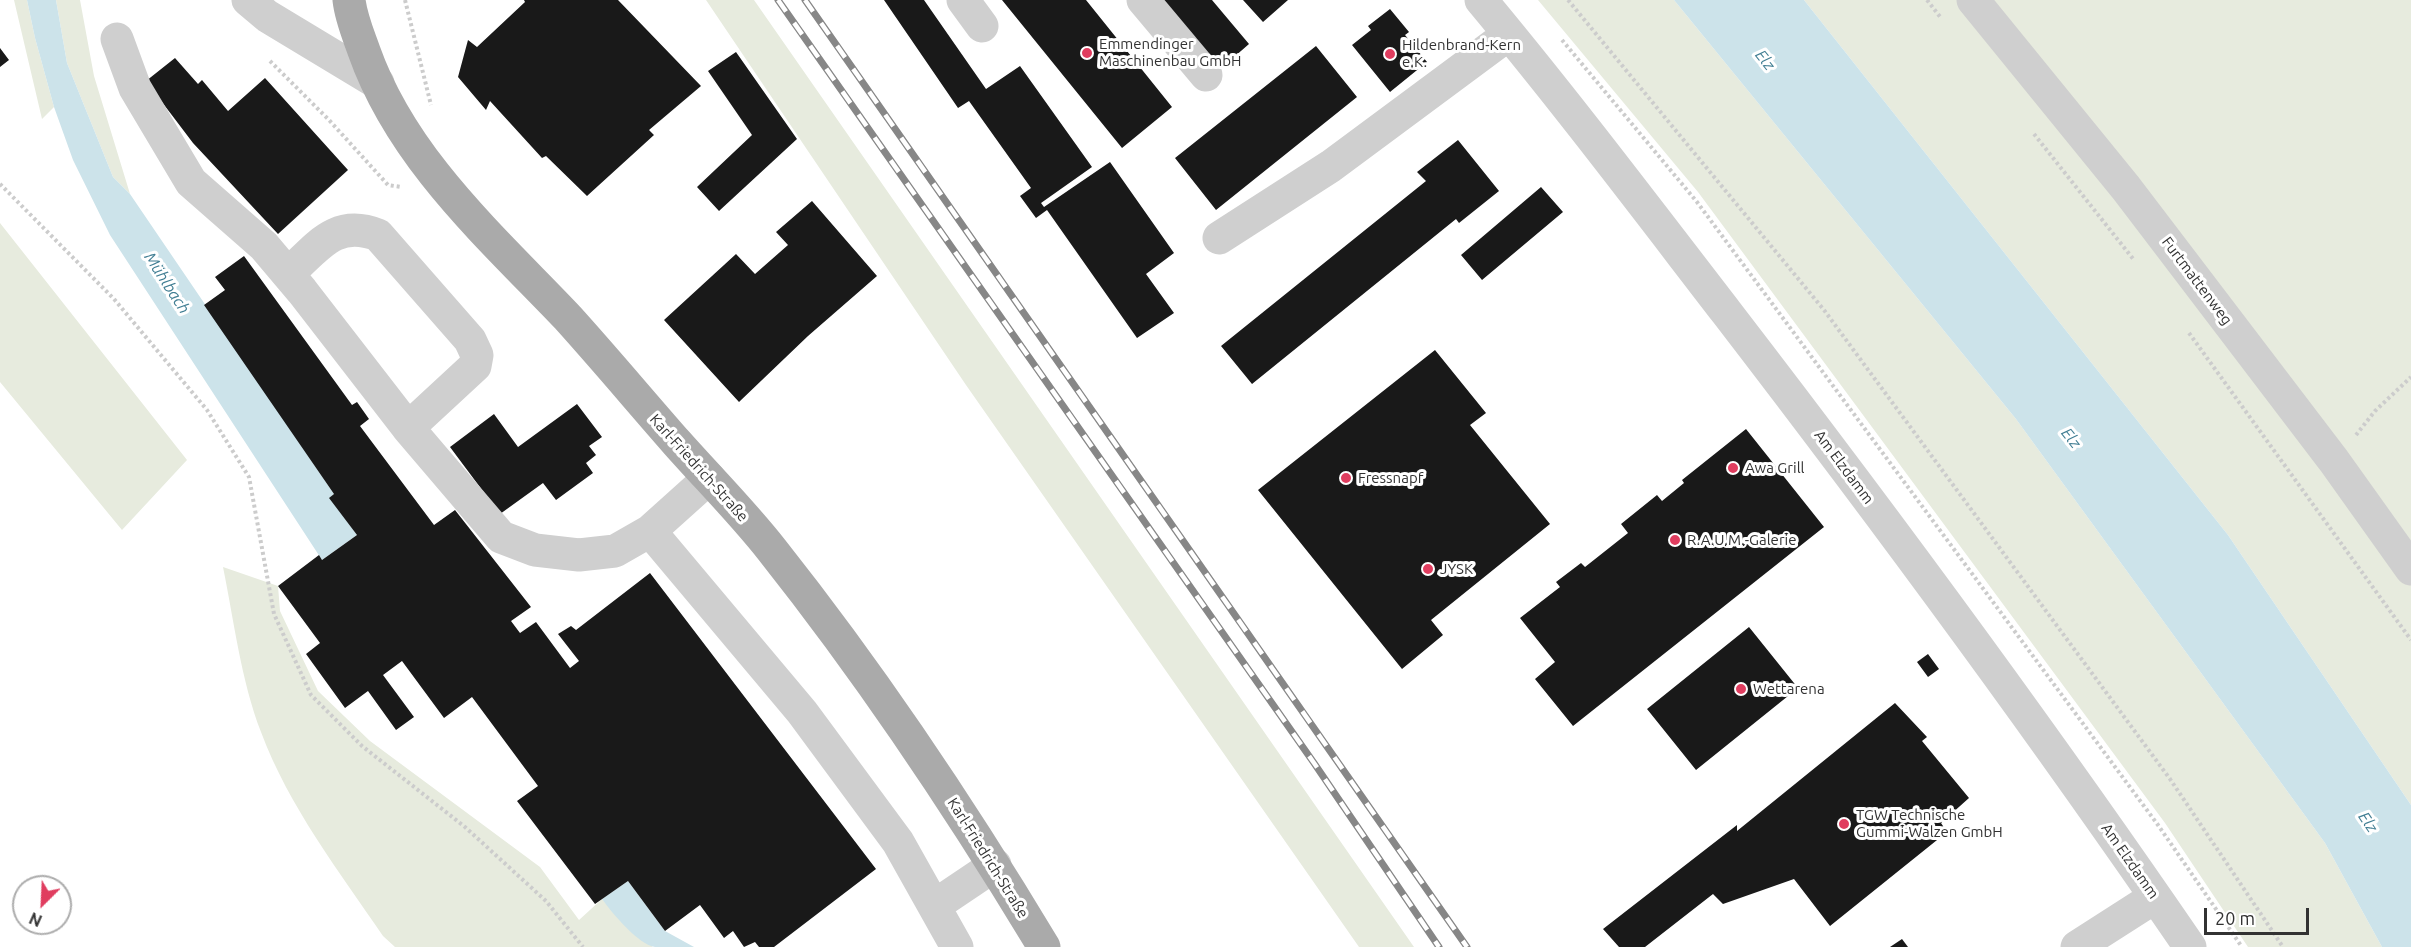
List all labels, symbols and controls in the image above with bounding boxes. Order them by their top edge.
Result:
place label: Emmendinger Maschinenbau GmbH [1099,35,1241,70]
place label: Hildenbrand-Kern e.K. [1402,36,1521,71]
marker: Emmendinger Maschinenbau GmbH [1080,46,1094,60]
water label: Elz [1751,46,1779,74]
marker: Hildenbrand-Kern e.K. [1383,47,1397,61]
street label: Furtmattenweg [2158,233,2236,329]
water label: Mühlbach [140,249,194,317]
street label: Karl-Friedrich-Straße [646,411,752,525]
water label: Elz [2057,424,2085,452]
street label: Am Elzdamm [1810,427,1878,507]
place label: Awa Grill [1745,459,1805,477]
marker: Awa Grill [1726,461,1740,475]
place label: Fressnapf [1358,469,1423,487]
marker: Fressnapf [1339,471,1353,485]
place label: R.A.U.M.-Galerie [1687,531,1796,549]
marker: R.A.U.M.-Galerie [1668,533,1682,547]
place label: JYSK [1440,560,1473,578]
marker: JYSK [1421,562,1435,576]
place label: Wettarena [1753,680,1825,698]
marker: Wettarena [1734,682,1748,696]
street label: Karl-Friedrich-Straße [944,795,1032,921]
place label: TGW Technische Gummi-Walzen GmbH [1856,806,2003,841]
water label: Elz [2354,808,2382,836]
marker: TGW Technische Gummi-Walzen GmbH [1837,817,1851,831]
street label: Am Elzdamm [2097,820,2163,902]
north arrow [12,875,72,935]
scale bar [2207,896,2312,934]
text: 20 m [2215,908,2255,928]
text: N [26,909,45,930]

